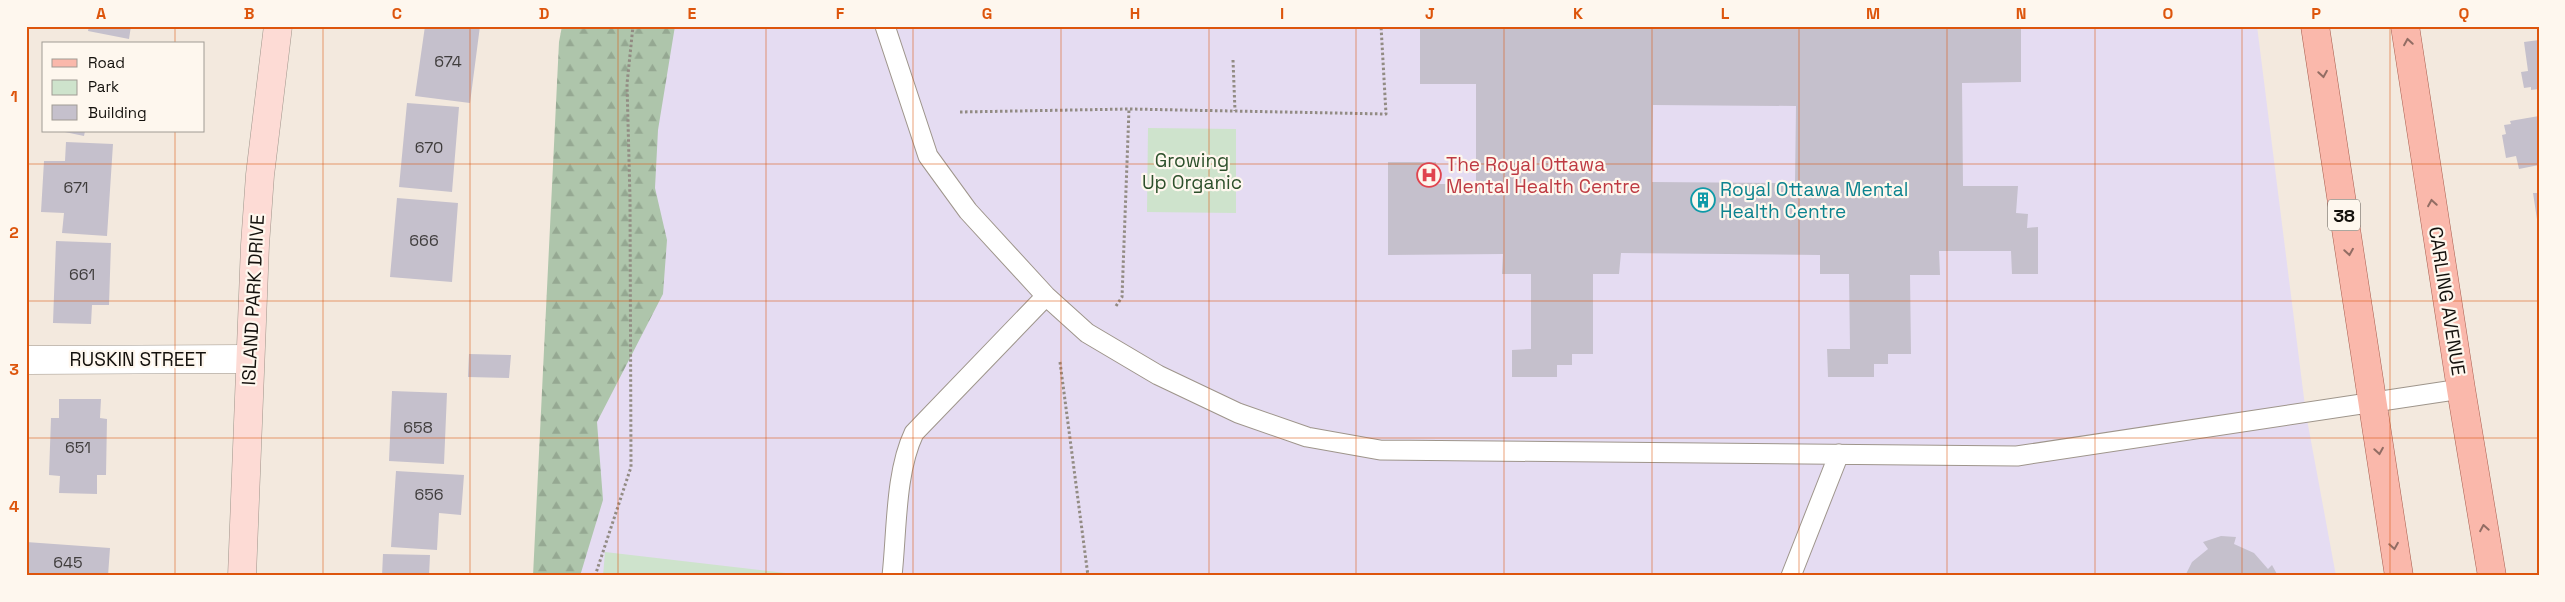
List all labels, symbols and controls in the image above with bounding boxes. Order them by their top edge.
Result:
text: A [96,3,106,24]
text: B [244,3,254,24]
text: C [392,3,402,24]
text: D [539,3,549,24]
text: E [688,3,697,24]
text: F [836,3,845,24]
text: G [982,3,992,24]
text: H [1130,3,1140,24]
text: I [1280,3,1284,24]
text: J [1425,3,1435,24]
text: K [1573,3,1583,24]
text: L [1721,3,1730,24]
text: M [1866,3,1880,24]
text: N [2016,3,2026,24]
text: O [2163,3,2174,24]
text: P [2311,3,2321,24]
text: Q [2459,3,2470,24]
one-way arrow [2403,38,2413,46]
legend [42,42,205,132]
house number: 674 [434,51,462,72]
text: Road [88,53,125,72]
one-way arrow [2317,70,2327,79]
text: Park [88,77,119,96]
text: 1 [10,86,18,107]
text: Building [88,103,147,122]
house number: 670 [415,137,443,158]
park label: Growing Up Organic [1142,148,1242,195]
place label: The Royal Ottawa Mental Health Centre [1446,152,1640,199]
hospital icon: The Royal Ottawa Mental Health Centre [1416,162,1442,188]
house number: 671 [63,177,89,198]
place label: Royal Ottawa Mental Health Centre [1720,177,1908,224]
building icon: Royal Ottawa Mental Health Centre [1690,187,1716,213]
one-way arrow [2428,198,2438,207]
road number: 38 [2328,200,2360,230]
street label: ISLAND PARK DRIVE [236,214,270,386]
text: 2 [9,222,19,243]
street label: CARLING AVENUE [2423,225,2471,377]
house number: 666 [409,230,439,251]
one-way arrow [2344,248,2354,257]
house number: 661 [69,264,95,285]
street label: RUSKIN STREET [70,347,206,372]
text: 3 [9,359,19,380]
house number: 658 [403,417,433,438]
house number: 651 [65,437,91,458]
one-way arrow [2374,447,2384,455]
house number: 656 [414,484,444,505]
text: 4 [9,496,19,517]
one-way arrow [2480,523,2490,532]
one-way arrow [2389,542,2399,550]
house number: 645 [53,552,83,573]

